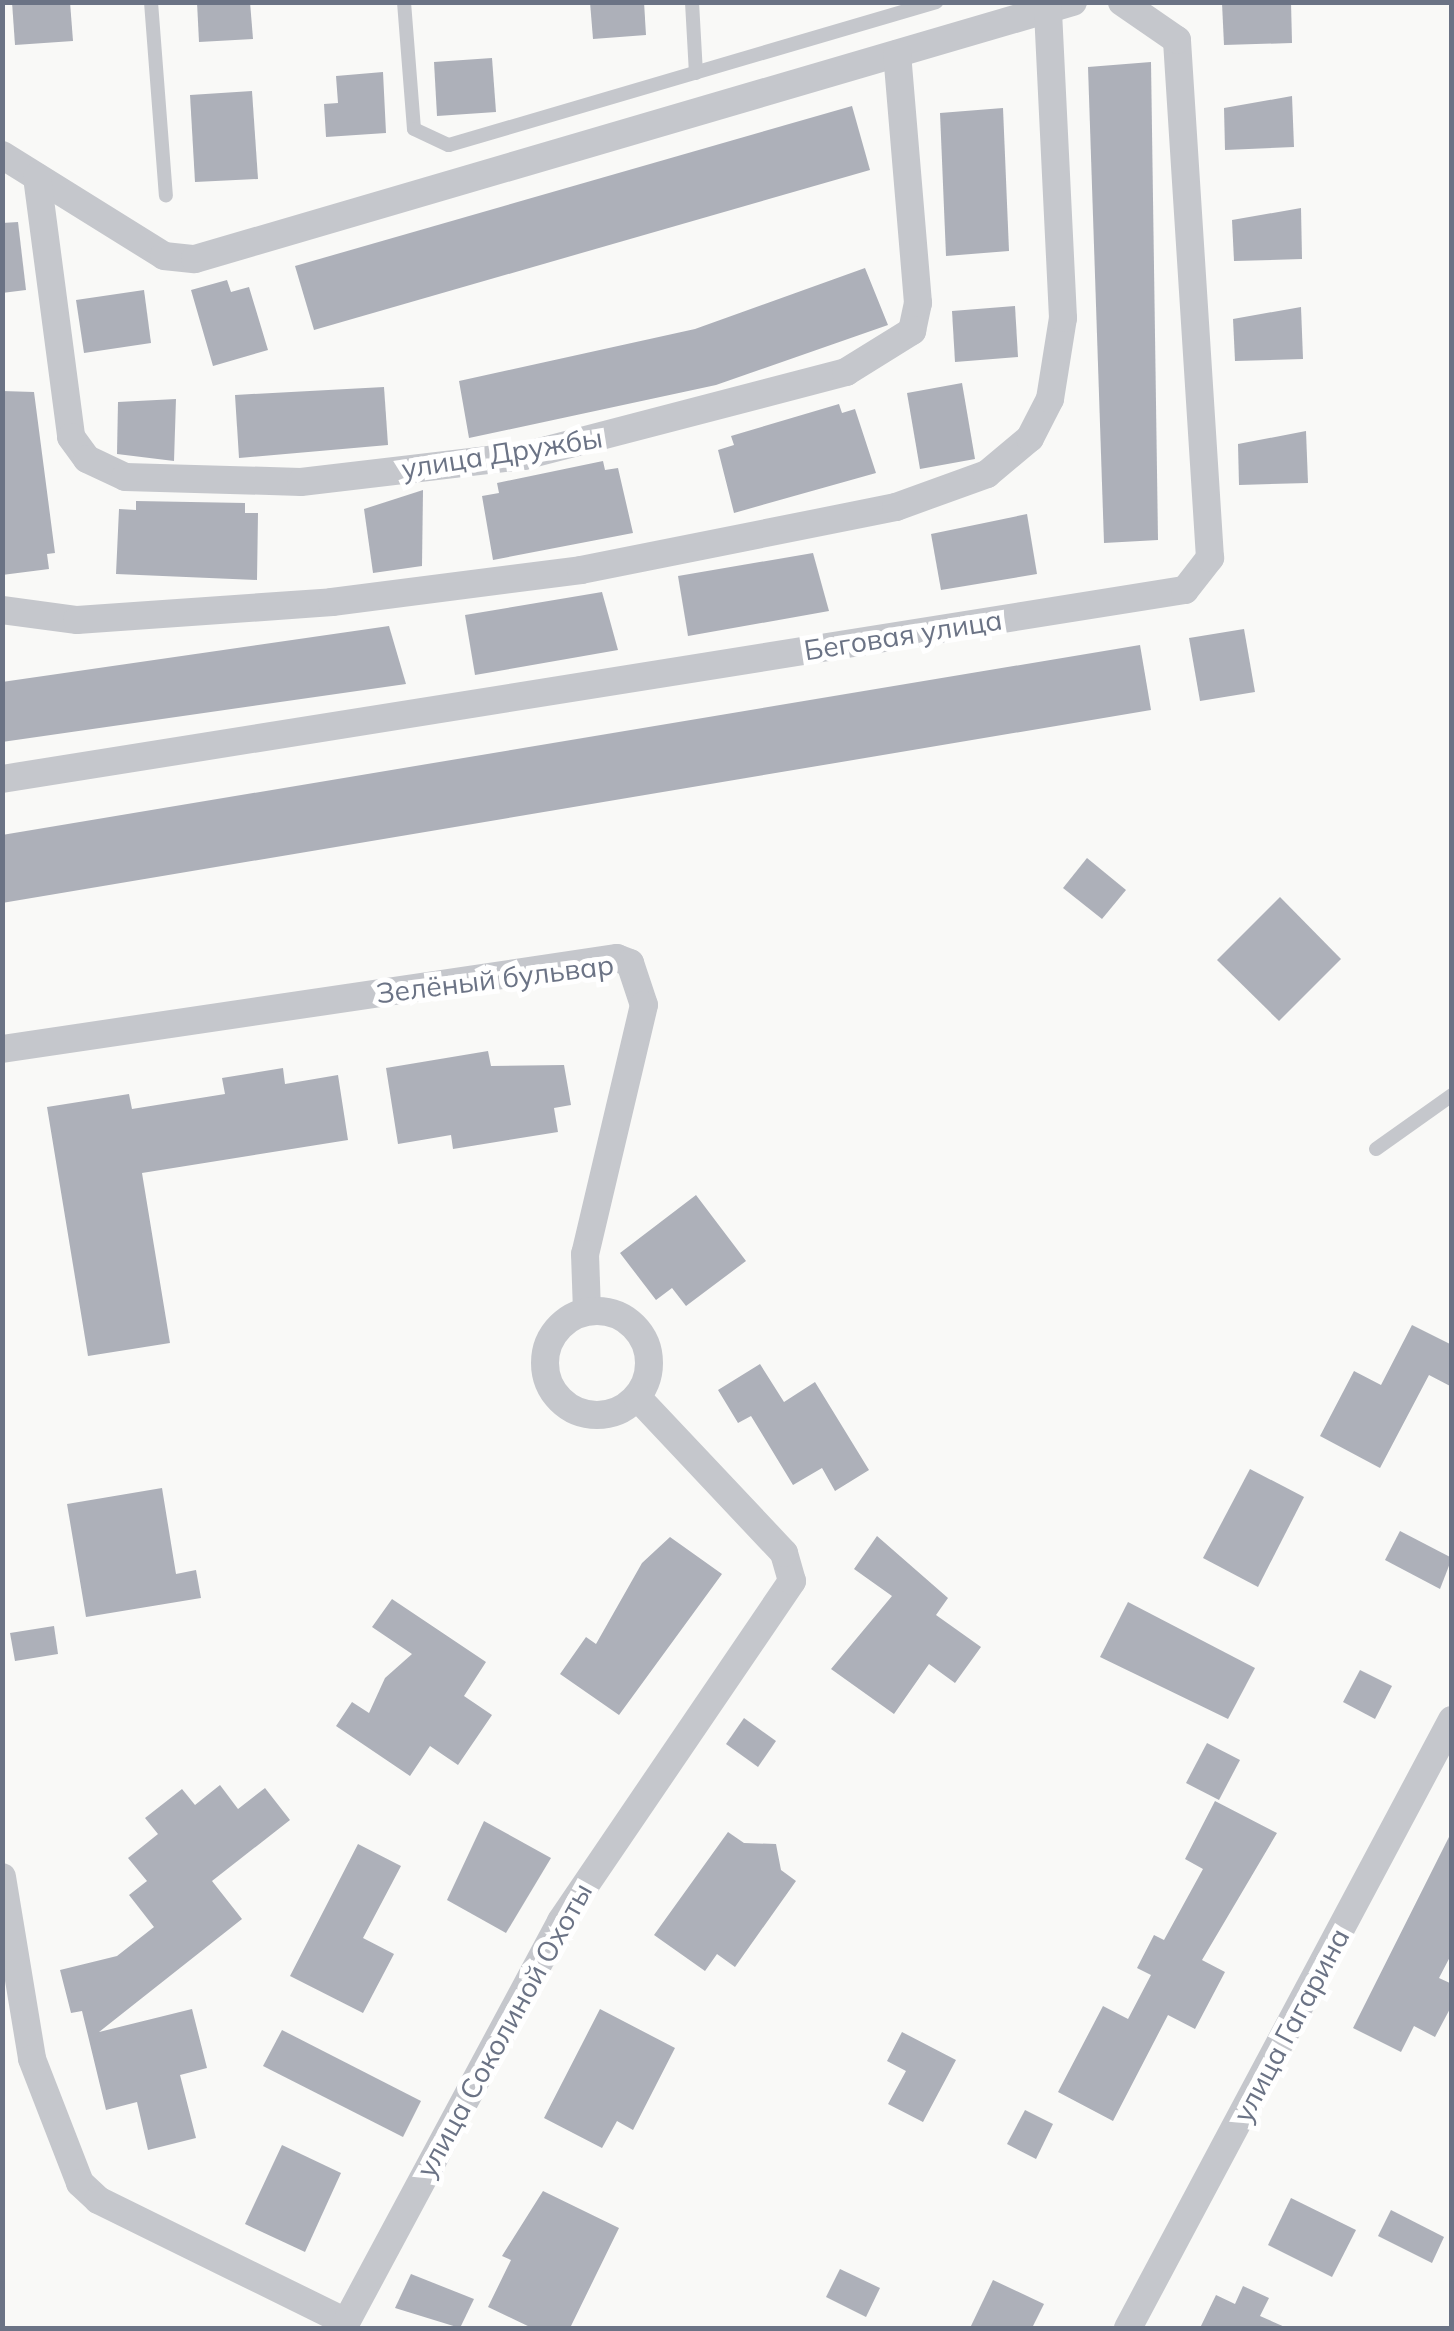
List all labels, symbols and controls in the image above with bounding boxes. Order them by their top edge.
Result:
street label: улица Дружбы [399,421,605,485]
street label: Беговая улица [802,603,1004,667]
street label: Зелёный бульвар [374,948,616,1010]
street label: улица Соколиной Охоты [409,1877,599,2183]
street label: улица Гагарина [1226,1922,1356,2128]

